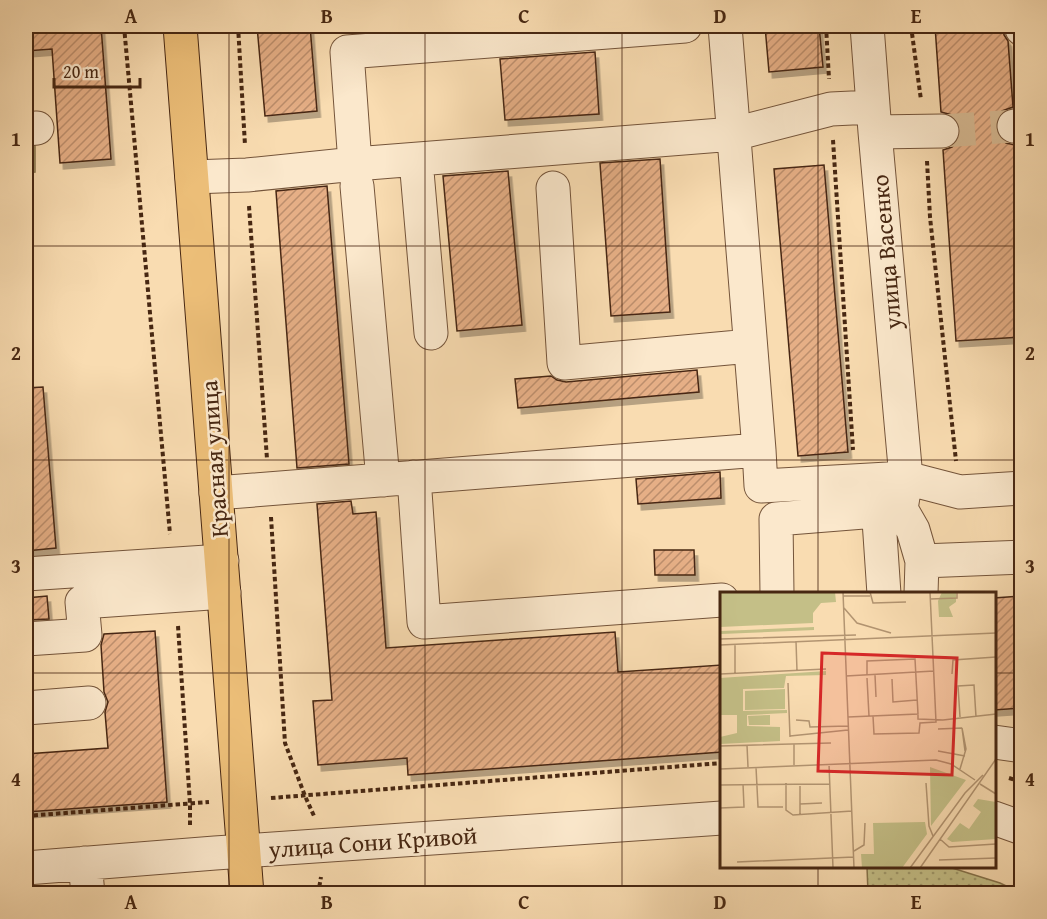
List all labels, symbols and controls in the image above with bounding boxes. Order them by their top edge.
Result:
text: A [125,1,138,30]
text: B [321,1,333,30]
text: C [518,1,530,30]
text: D [713,1,727,30]
text: E [911,1,922,30]
scale bar [54,51,140,89]
text: 20 m [63,58,99,85]
text: 1 [11,124,21,153]
text: 1 [1025,124,1035,153]
street label: улица Васенко [862,173,910,332]
text: 2 [11,338,21,367]
text: 2 [1025,338,1035,367]
street label: Красная улица [191,379,237,539]
text: 3 [11,551,21,580]
text: 3 [1025,551,1035,580]
inset map [720,592,996,868]
text: 4 [11,764,21,793]
text: 4 [1025,764,1035,793]
street label: улица Сони Кривой [267,817,478,867]
text: A [125,887,138,916]
text: B [321,887,333,916]
text: C [518,887,530,916]
text: D [713,887,727,916]
text: E [911,887,922,916]

